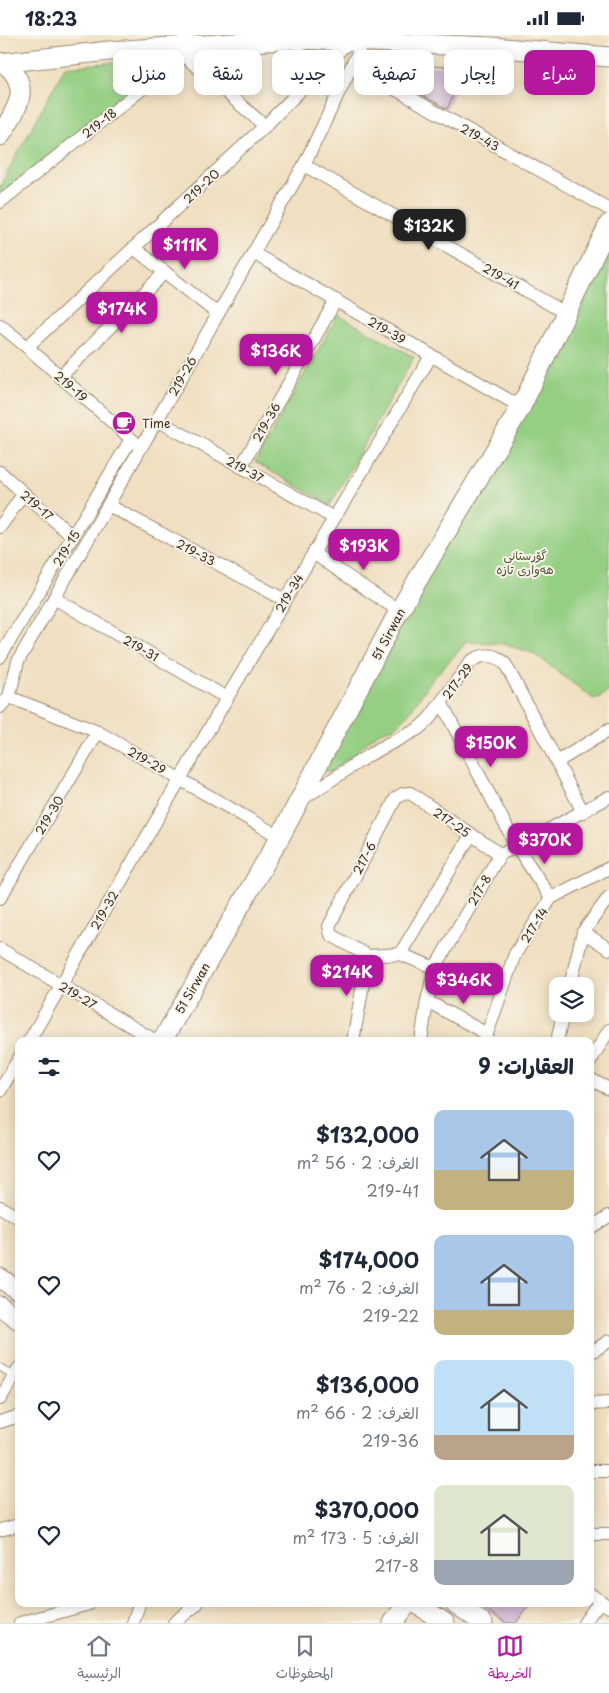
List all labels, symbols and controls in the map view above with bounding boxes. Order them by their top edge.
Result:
text: 18:23 [25,4,77,32]
chip: منزل [113,50,184,95]
chip: شقة [194,50,262,95]
chip: جديد [272,50,344,95]
chip: تصفية [354,50,434,95]
chip: إيجار [444,50,514,95]
chip: شراء [524,50,595,95]
street label: 219-18 [78,104,120,142]
street label: 219-43 [457,119,503,155]
street label: 219-20 [179,164,223,207]
pin: $132K [394,209,464,251]
text: $132K [404,213,454,237]
pin: $111K [150,227,220,270]
text: $111K [163,232,207,256]
street label: 219-41 [479,258,523,294]
pin: $174K [87,291,157,334]
text: $174K [97,296,147,320]
street label: 219-39 [365,312,409,348]
pin: $136K [241,333,311,376]
text: $136K [251,338,301,362]
street label: 219-26 [164,353,200,399]
street label: 219-19 [50,366,92,406]
street label: 219-36 [248,399,284,445]
cafe icon: Time [111,410,137,436]
place label: Time [142,414,170,432]
street label: 219-37 [223,451,268,487]
street label: 219-17 [17,486,58,525]
street label: 219-15 [48,526,84,570]
pin: $193K [329,529,399,571]
text: $193K [339,533,389,557]
street label: 219-33 [173,534,219,570]
park label: گۆڕستانی هەواری تازە [496,546,554,578]
street label: 219-34 [270,570,308,616]
street label: 51 Sirwan [367,605,409,663]
street label: 219-31 [120,630,162,666]
street label: 217-29 [437,659,477,703]
pin: $150K [456,725,526,768]
text: $150K [466,730,516,754]
street label: 219-29 [124,742,170,778]
street label: 219-30 [30,792,68,838]
street label: 217-25 [430,803,474,841]
pin: $370K [510,823,580,865]
text: $370K [519,827,571,851]
street label: 217-6 [348,839,380,877]
street label: 217-8 [463,871,495,909]
street label: 219-32 [86,887,122,933]
street label: 217-14 [516,903,552,946]
pin: $214K [312,955,382,997]
street label: 51 Sirwan [170,959,214,1017]
text: $214K [321,959,373,983]
pin: $346K [429,963,499,1005]
text: $346K [436,967,492,991]
street label: 219-27 [56,977,100,1013]
map controls [549,977,594,1022]
button: layers [549,977,594,1022]
text: العقارات: 9 [478,1049,574,1081]
icon: filters [35,1053,63,1081]
text: $132,000 [316,1118,419,1150]
icon: home [474,1130,534,1190]
icon: heart [35,1146,63,1174]
text: الغرف: 2 · 56 m² [297,1150,419,1174]
text: 219-41 [366,1178,419,1202]
text: $174,000 [319,1243,419,1275]
icon: home [474,1255,534,1315]
icon: heart [35,1271,63,1299]
text: الغرف: 2 · 76 m² [299,1275,419,1299]
text: 219-22 [362,1303,419,1327]
text: $136,000 [316,1368,419,1400]
icon: home [474,1380,534,1440]
icon: heart [35,1396,63,1424]
text: الغرف: 2 · 66 m² [296,1400,419,1424]
text: 219-36 [362,1428,419,1452]
text: $370,000 [315,1493,419,1525]
icon: home [474,1505,534,1565]
icon: heart [35,1521,63,1549]
text: الغرف: 5 · 173 m² [292,1525,419,1549]
text: 217-8 [374,1553,419,1577]
tab: الرئيسية [77,1632,121,1686]
tab: المحفوظات [276,1632,333,1686]
tab: الخريطة [488,1632,532,1686]

